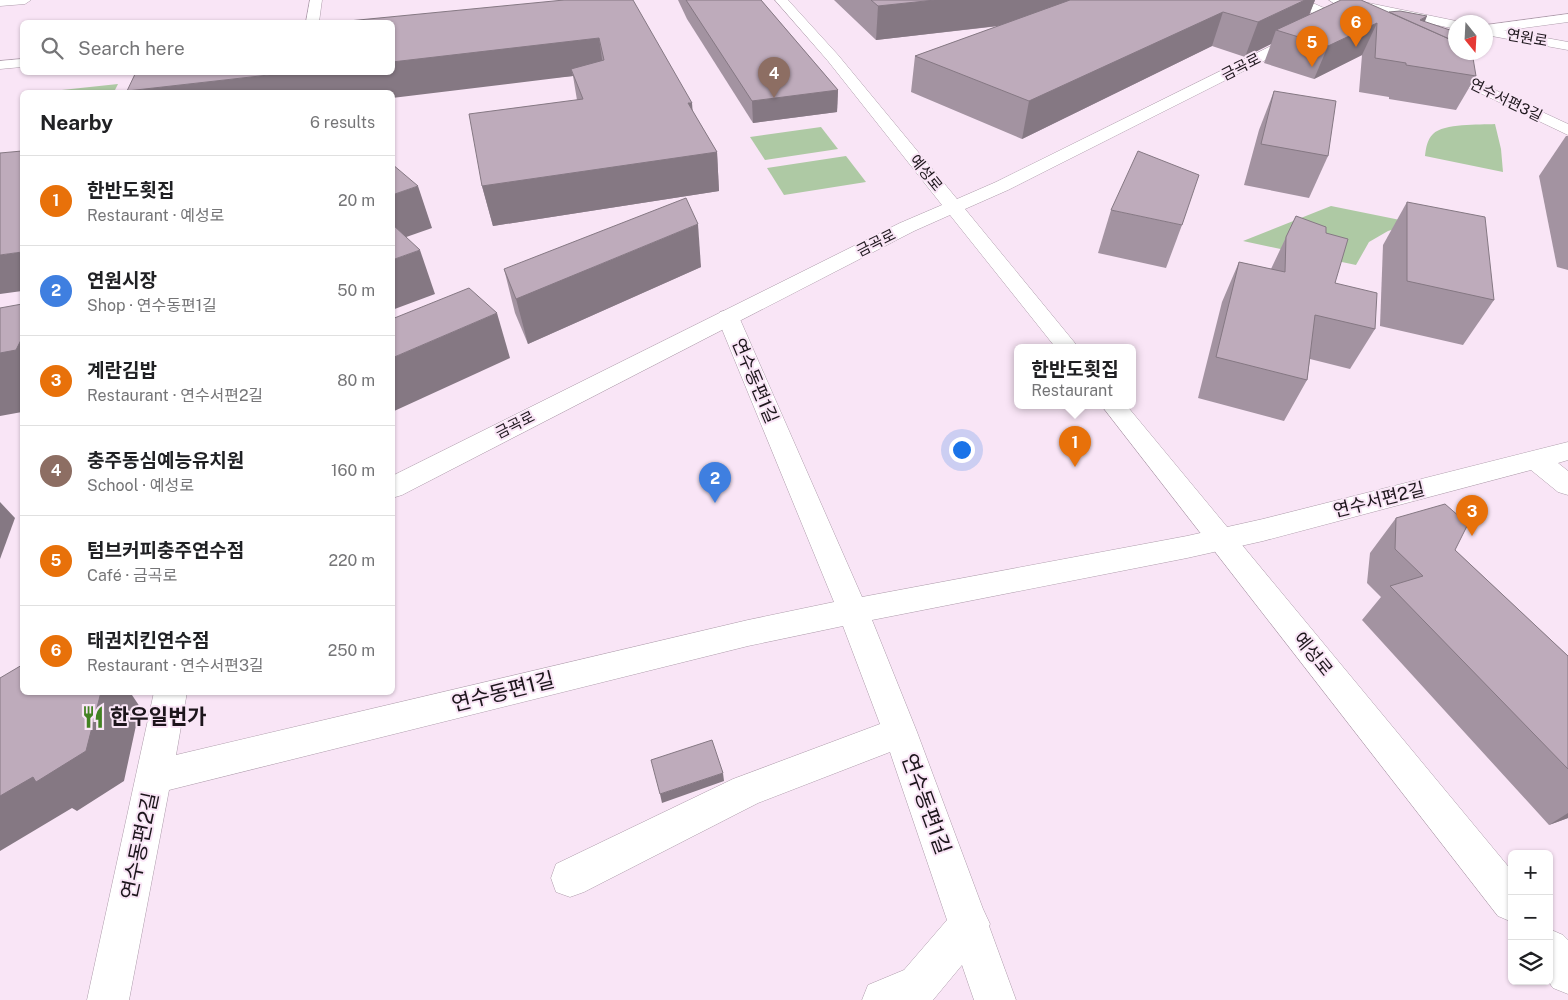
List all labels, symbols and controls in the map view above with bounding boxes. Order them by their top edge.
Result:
pin: 6 [1340,6,1372,47]
north arrow [1448,15,1493,60]
search box [20,20,395,75]
pin: 5 [1296,26,1328,67]
street label: 연원로 [1505,26,1549,49]
icon: search [38,34,66,62]
text: Search here [78,37,185,59]
street label: 금곡로 [1218,50,1263,84]
pin: 4 [758,57,790,98]
street label: 연수서편3길 [1467,75,1545,124]
text: Nearby [40,110,113,135]
text: 6 results [310,113,375,132]
street label: 예성로 [907,151,946,194]
text: 한반도횟집 [87,179,174,201]
text: 1 [53,191,59,210]
text: 20 m [338,191,375,210]
text: Restaurant · 예성로 [87,206,224,225]
street label: 금곡로 [853,226,898,260]
text: 연원시장 [87,269,157,291]
text: 2 [51,281,61,300]
text: 50 m [337,281,375,300]
text: Shop · 연수동편1길 [87,296,217,315]
street label: 연수동편1길 [728,335,783,426]
popup [1014,344,1136,409]
text: 한반도횟집 [1031,358,1119,380]
text: 계란김밥 [87,359,157,381]
text: 3 [51,371,61,390]
text: 80 m [337,371,375,390]
text: Restaurant [1031,381,1113,400]
text: Restaurant · 연수서편2길 [87,386,263,405]
street label: 금곡로 [492,408,537,442]
pin: 1 [1059,426,1091,467]
your location [949,437,975,463]
text: 충주동심예능유치원 [87,449,244,471]
text: 4 [51,461,61,480]
text: 160 m [331,461,375,480]
pin: 2 [699,462,731,503]
text: School · 예성로 [87,476,194,495]
street label: 연수서편2길 [1331,478,1427,521]
pin: 3 [1456,495,1488,536]
text: 텀브커피충주연수점 [87,539,244,561]
text: 5 [51,551,61,570]
text: 220 m [328,551,375,570]
text: Café · 금곡로 [87,566,177,585]
street label: 예성로 [1290,628,1337,680]
text: 태권치킨연수점 [87,629,209,651]
text: 6 [51,641,61,660]
text: 250 m [328,641,375,660]
text: Restaurant · 연수서편3길 [87,656,264,675]
street label: 연수동편1길 [449,667,557,716]
restaurant icon: 한우일번가 [80,704,106,730]
place label: 한우일번가 [110,704,207,729]
street label: 연수동편1길 [897,750,956,858]
street label: 연수동편2길 [116,790,163,902]
map controls [1508,850,1553,985]
button: + [1508,850,1553,895]
button: − [1508,895,1553,940]
button: layers [1508,940,1553,985]

